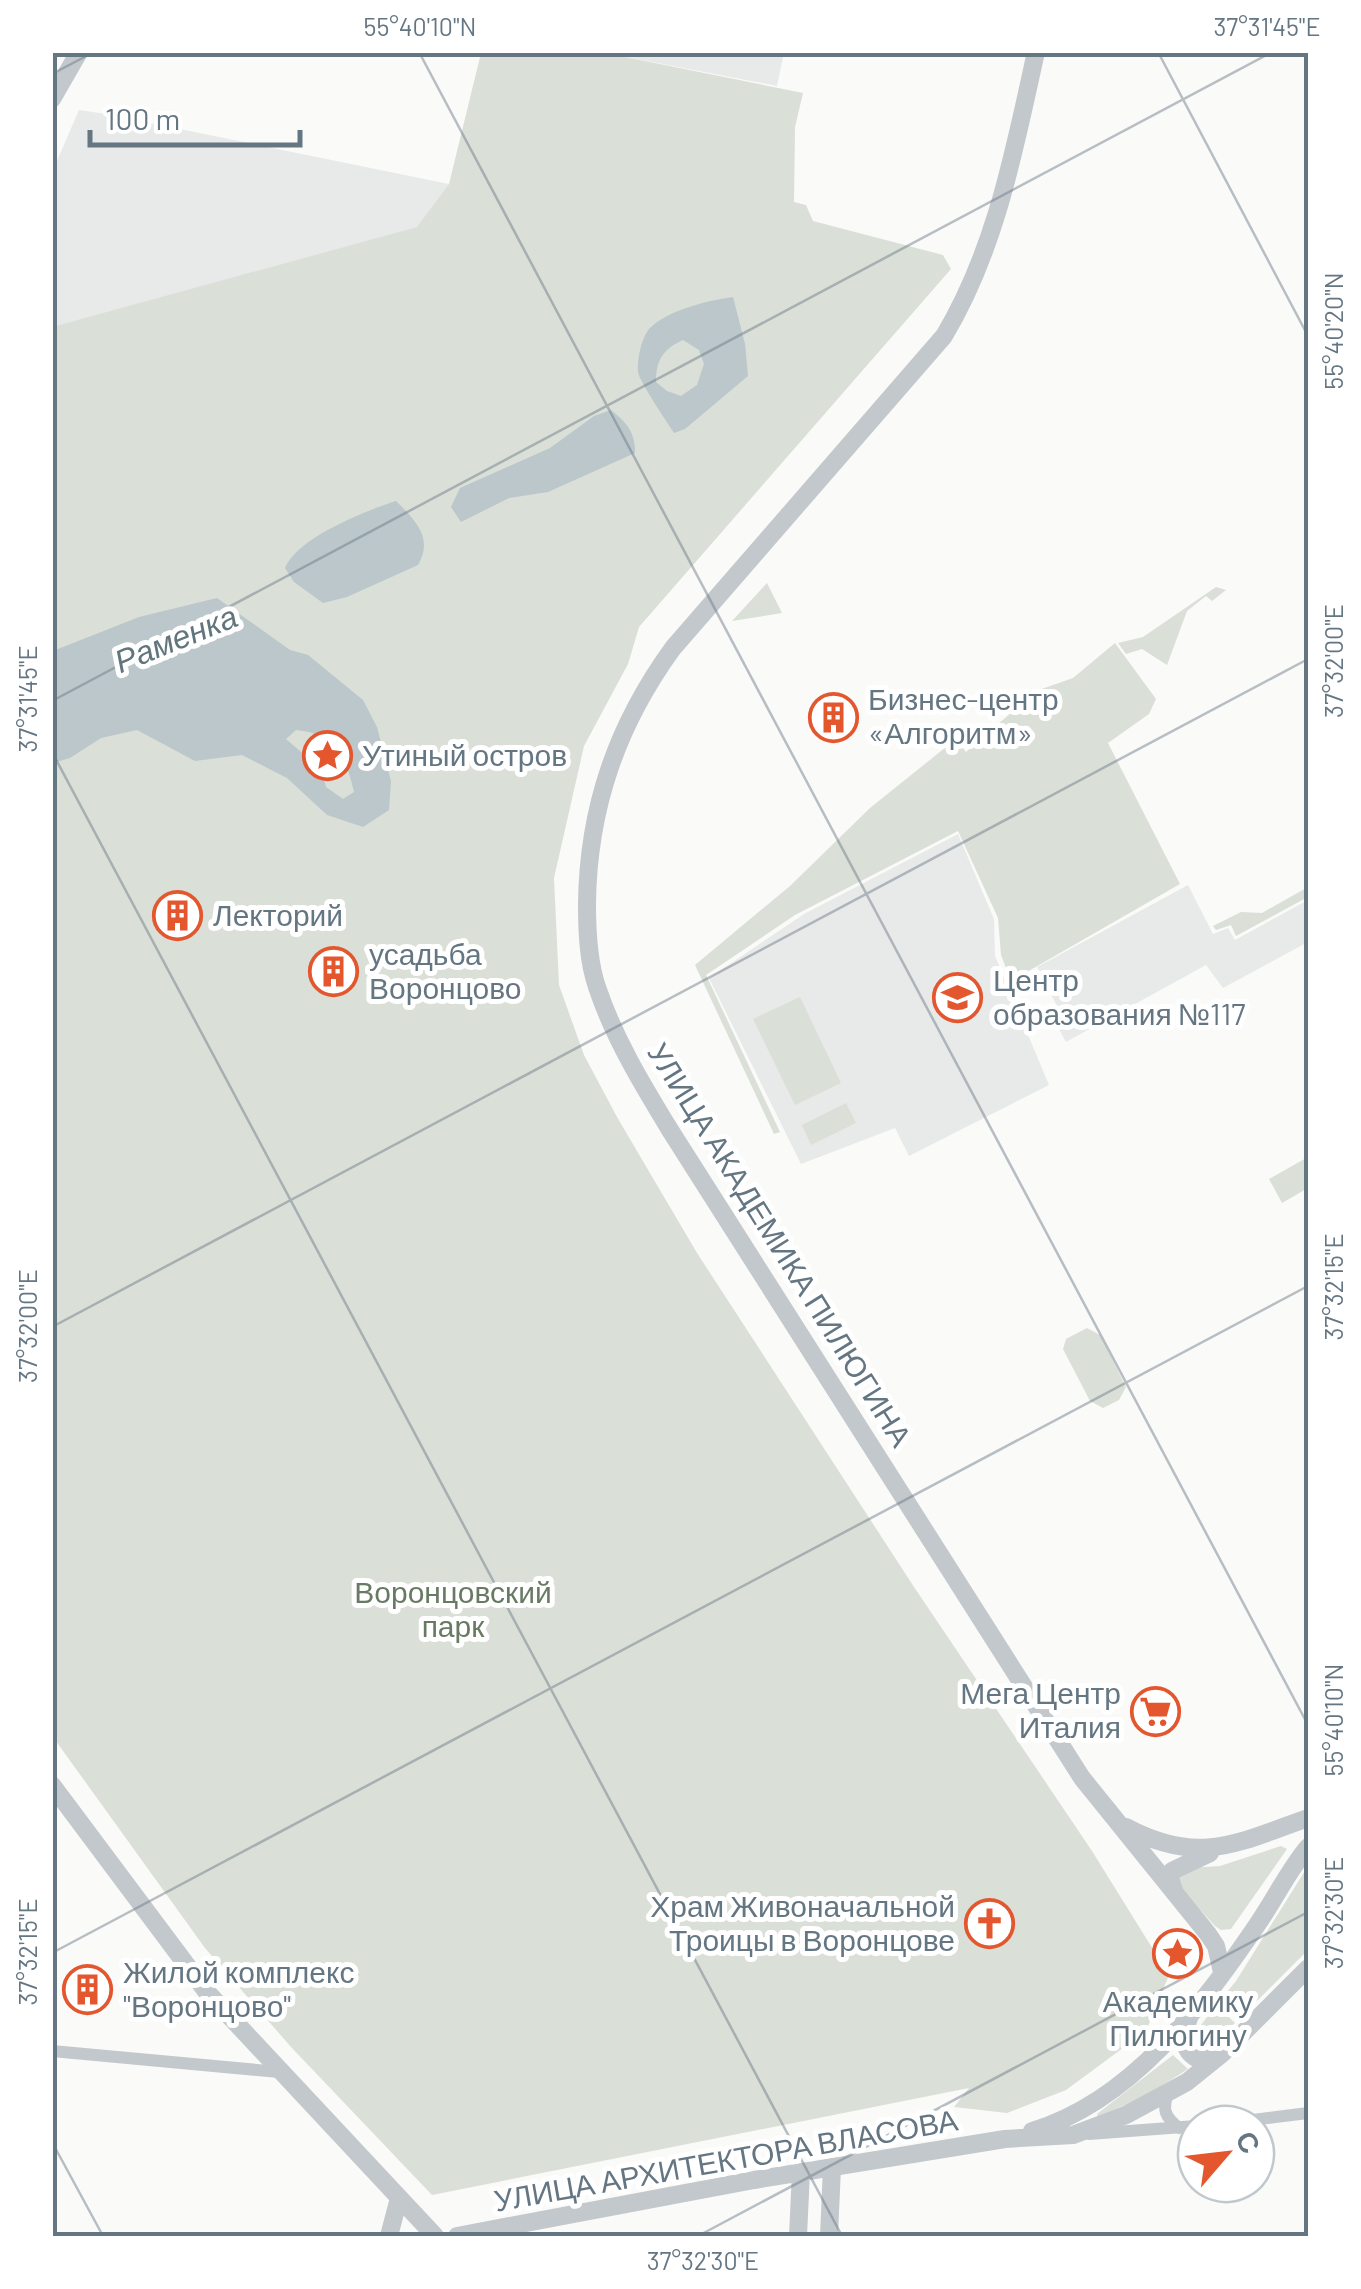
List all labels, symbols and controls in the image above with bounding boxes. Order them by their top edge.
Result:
text: 55°40'10"N [364,11,476,41]
text: 37°31'45"E [1213,11,1321,41]
scale bar [90,85,300,147]
text: 100 m [105,100,180,136]
text: 55°40'20"N [1318,272,1348,390]
water label: Раменка [108,595,242,679]
text: 37°32'00"E [1318,604,1348,718]
text: 37°31'45"E [12,645,42,753]
place label: Бизнес-центр «Алгоритм» [868,680,1059,750]
building icon: Бизнес-центр «Алгоритм» [807,691,859,743]
place icon: Утиный остров [301,730,353,782]
place label: Утиный остров [362,736,567,772]
building icon: Лекторий [152,890,204,942]
place label: Лекторий [213,896,343,932]
place label: усадьба Воронцово [369,935,521,1005]
building icon: усадьба Воронцово [308,946,360,998]
place label: Центр образования №117 [993,961,1245,1031]
school or university icon: Центр образования №117 [932,972,984,1024]
street label: УЛИЦА АКАДЕМИКА ПИЛЮГИНА [641,1036,920,1452]
text: 37°32'15"E [1318,1233,1348,1341]
text: 37°32'00"E [12,1269,42,1383]
park label: Воронцовский парк [354,1573,552,1643]
text: 55°40'10"N [1318,1664,1348,1776]
place label: Мега Центр Италия [960,1674,1121,1744]
supermarket icon: Мега Центр Италия [1130,1685,1182,1737]
text: 37°32'30"E [1318,1857,1348,1969]
place label: Храм Живоначальной Троицы в Воронцове [650,1887,955,1957]
text: 37°32'15"E [12,1898,42,2006]
church icon: Храм Живоначальной Троицы в Воронцове [964,1898,1016,1950]
place icon: Академику Пилюгину [1152,1927,1204,1979]
place label: Жилой комплекс "Воронцово" [123,1953,354,2023]
building icon: Жилой комплекс "Воронцово" [62,1964,114,2016]
place label: Академику Пилюгину [1103,1982,1253,2052]
street label: УЛИЦА АРХИТЕКТОРА ВЛАСОВА [491,2100,960,2218]
north arrow [1176,2104,1276,2204]
text: С [1229,2125,1269,2159]
text: 37°32'30"E [647,2245,759,2275]

